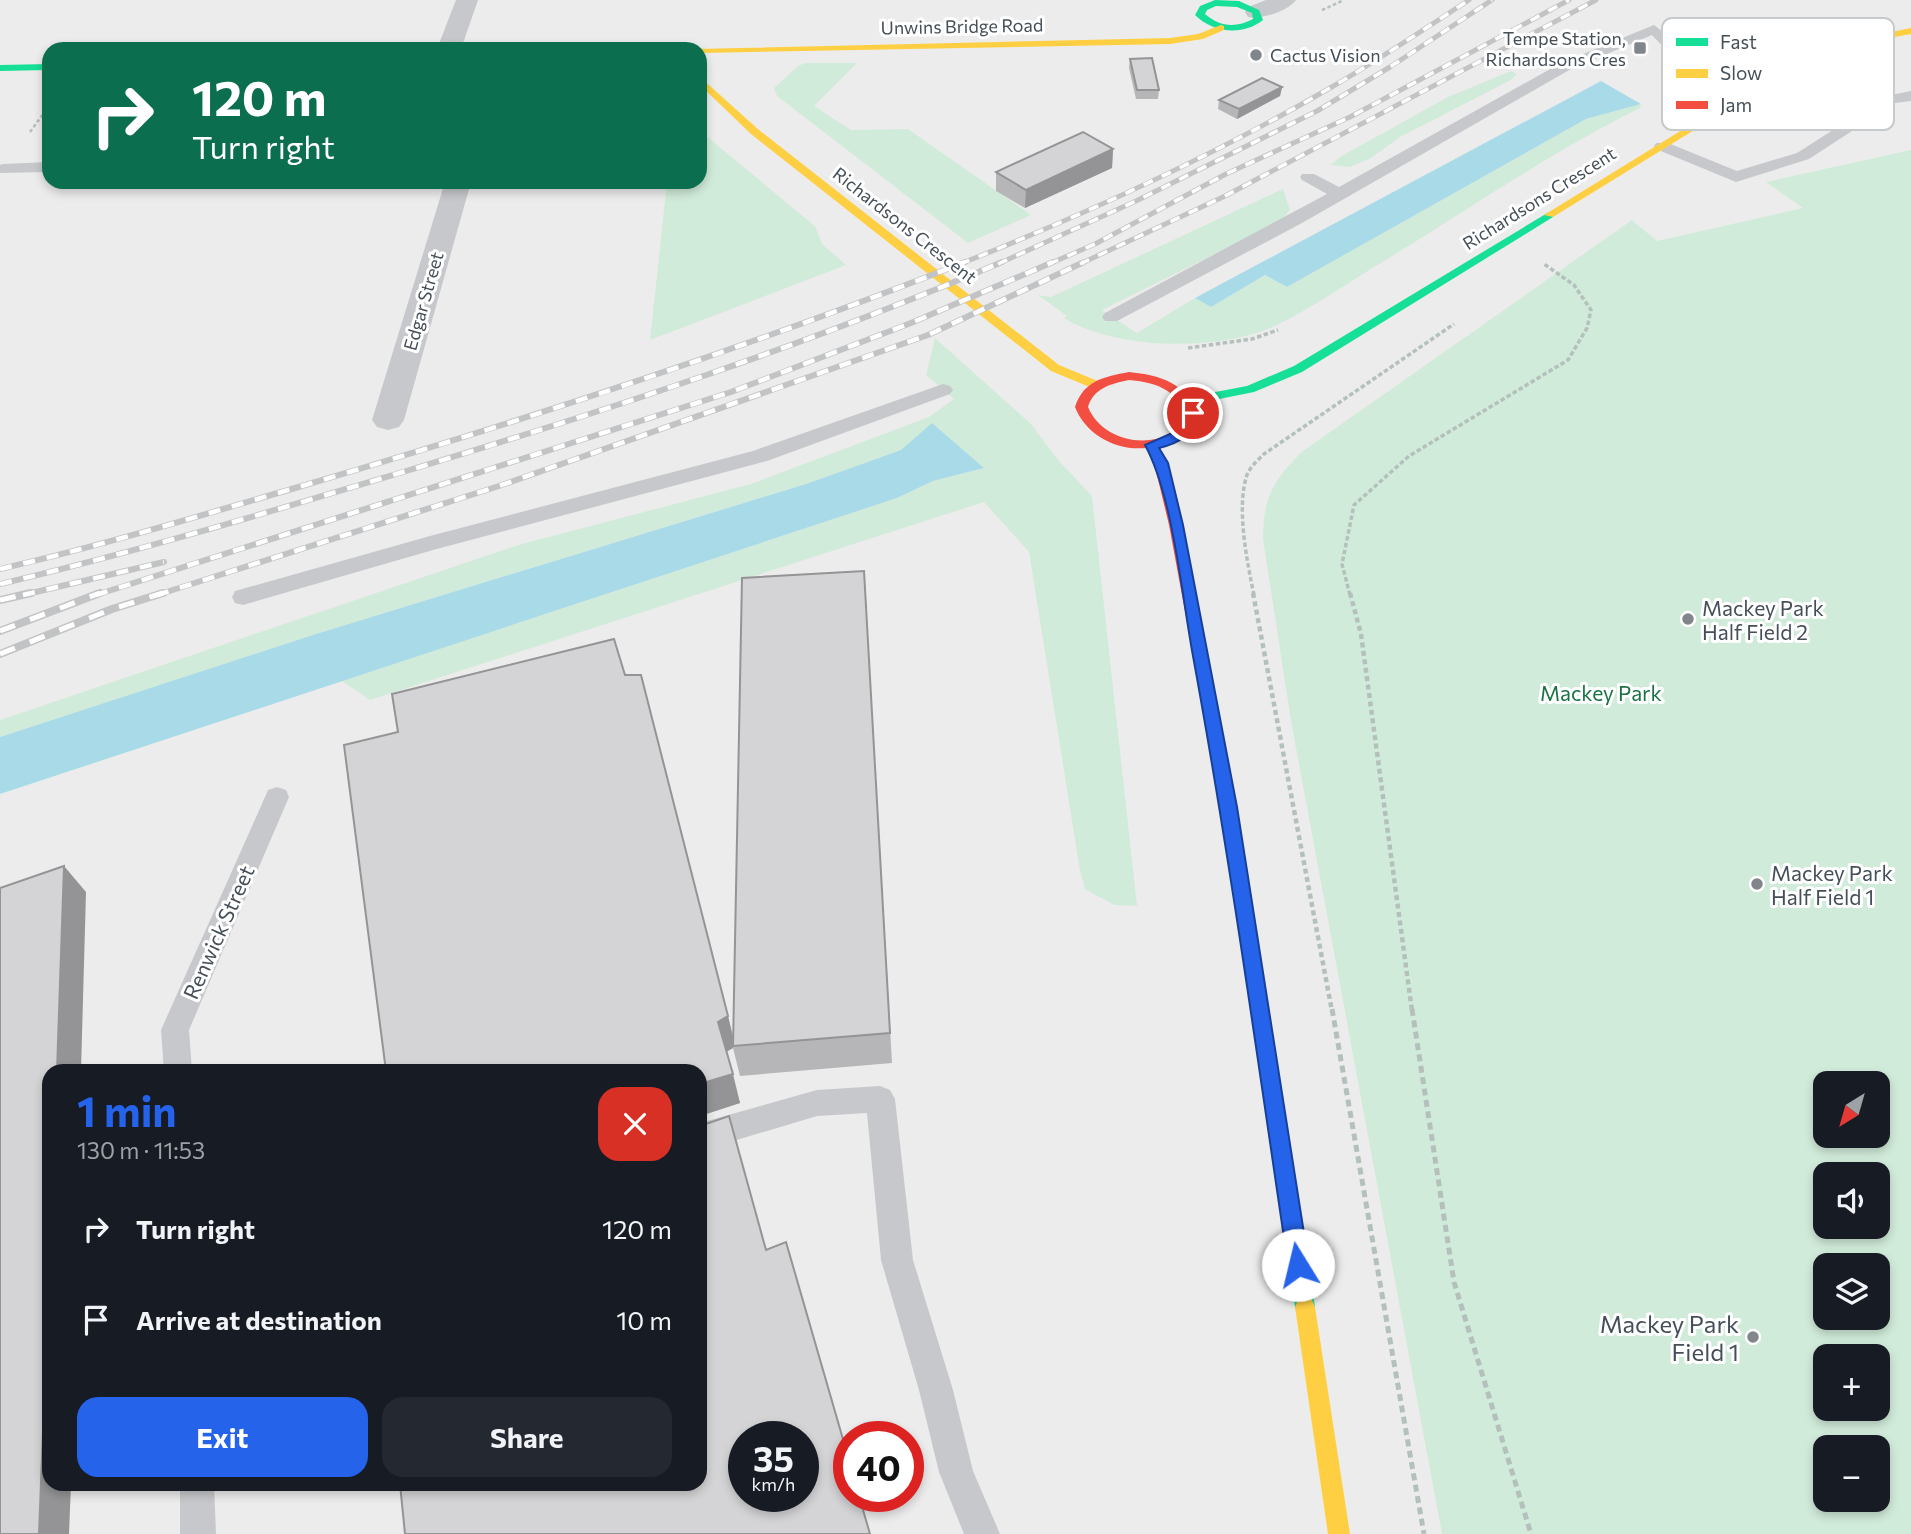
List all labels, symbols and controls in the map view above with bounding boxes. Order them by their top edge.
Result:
street label: Unwins Bridge Road [881,14,1043,38]
legend [1662,18,1894,130]
place label: Tempe Station, Richardsons Cres [1486,27,1626,70]
text: Fast [1720,30,1757,53]
marker: Tempe Station, Richardsons Cres [1632,40,1648,56]
place label: Cactus Vision [1270,44,1381,66]
marker: Cactus Vision [1248,47,1264,63]
text: Slow [1720,61,1762,84]
text: 120 m [192,66,326,126]
icon: right [77,70,168,161]
text: Jam [1720,93,1752,116]
text: Turn right [192,126,335,166]
street label: Richardsons Crescent [1458,142,1620,254]
street label: Richardsons Crescent [829,162,981,288]
street label: Edgar Street [398,249,448,353]
pin [1163,383,1223,443]
icon: arrive [1174,394,1212,432]
place label: Mackey Park Half Field 2 [1702,595,1824,644]
marker: Mackey Park Half Field 2 [1680,611,1696,627]
park label: Mackey Park [1540,680,1662,705]
place label: Mackey Park Half Field 1 [1771,860,1893,909]
street label: Renwick Street [177,861,259,1003]
marker: Mackey Park Half Field 1 [1749,876,1765,892]
north arrow [1813,1071,1890,1148]
map controls [1813,1071,1890,1512]
text: 1 min [77,1084,177,1136]
button: close [598,1087,672,1161]
text: 130 m · 11:53 [77,1136,205,1164]
button: sound [1813,1162,1890,1239]
icon: right [77,1210,115,1248]
text: Turn right [136,1213,255,1244]
text: 120 m [602,1213,672,1244]
position arrow [1261,1228,1335,1302]
button: layers [1813,1253,1890,1330]
icon: arrive [77,1301,115,1339]
text: Arrive at destination [136,1304,382,1335]
text: 10 m [616,1304,672,1335]
place label: Mackey Park Field 1 [1600,1309,1739,1366]
marker: Mackey Park Field 1 [1745,1329,1761,1345]
button: + [1813,1344,1890,1421]
button: Exit [77,1397,368,1477]
button: Share [382,1397,672,1477]
speed limit sign: 40 [833,1421,924,1512]
button: − [1813,1435,1890,1512]
text: 35 [753,1436,794,1479]
text: km/h [752,1473,795,1495]

